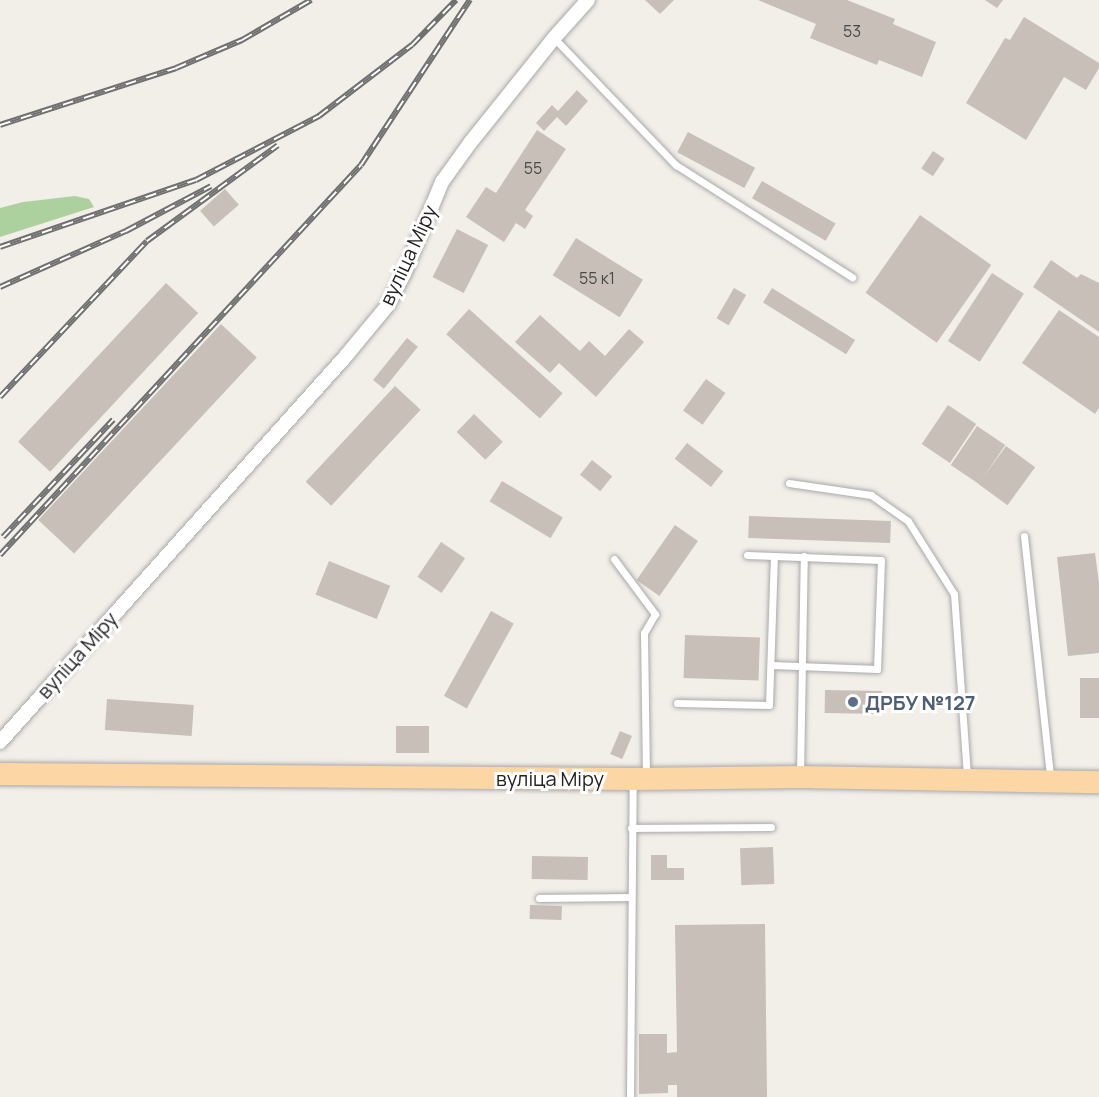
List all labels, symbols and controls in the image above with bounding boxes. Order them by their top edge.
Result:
house number: 53 [843,21,861,41]
house number: 55 [524,158,542,178]
street label: вуліца Міру [374,201,442,309]
house number: 55 к1 [579,268,615,288]
street label: вуліца Міру [32,607,122,703]
place label: ДРБУ №127 [865,690,976,714]
marker: ДРБУ №127 [846,695,860,709]
street label: вуліца Міру [496,766,604,790]

